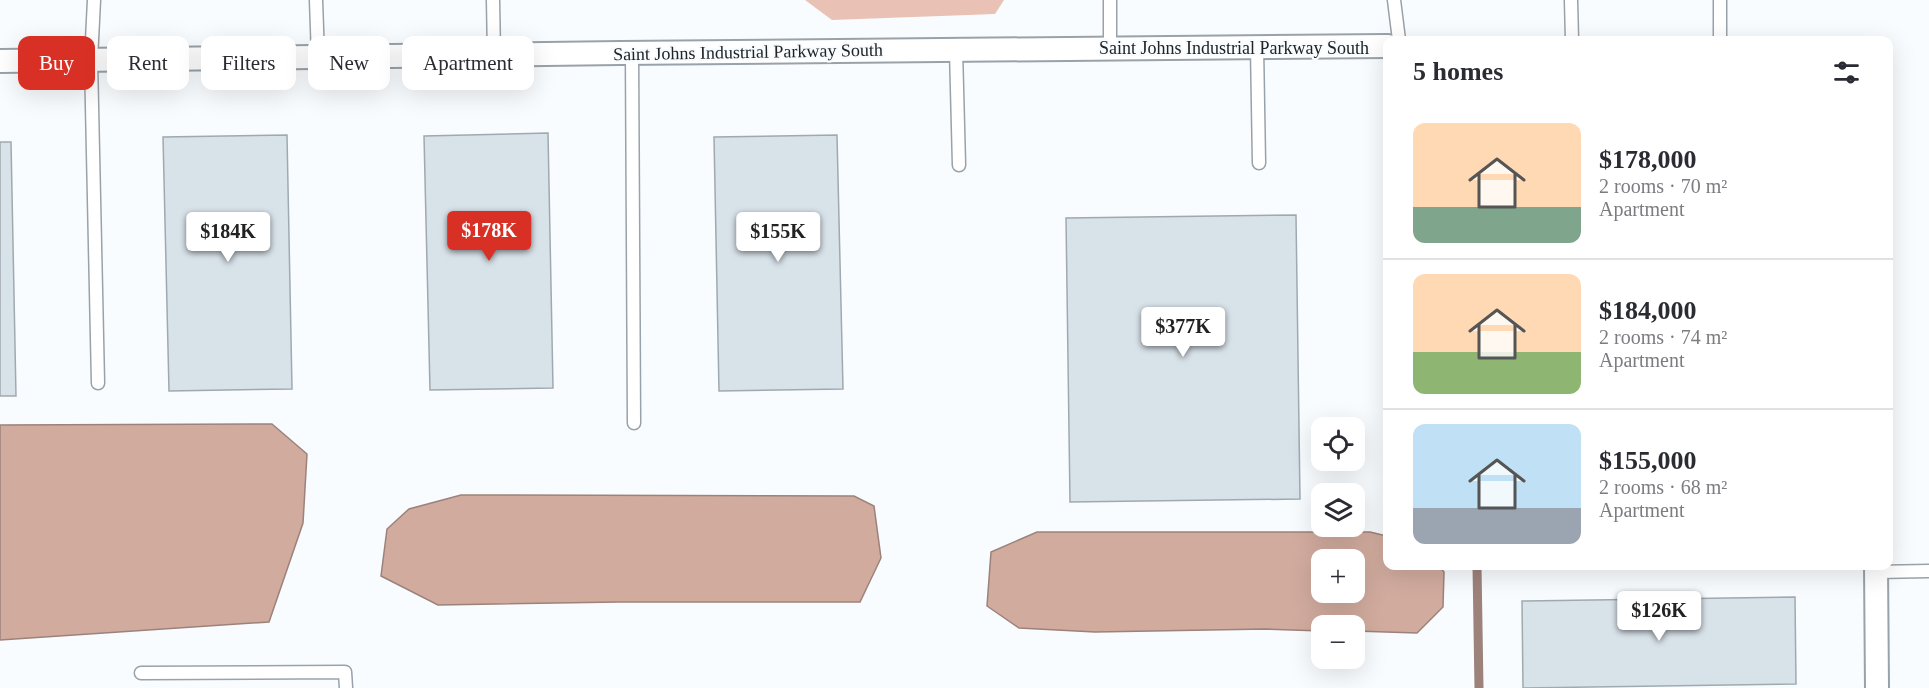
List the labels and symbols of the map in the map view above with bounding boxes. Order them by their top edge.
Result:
street label: Saint Johns Industrial Parkway South [1099,38,1369,58]
street label: Saint Johns Industrial Parkway South [613,40,883,64]
pin: $178K [447,211,531,262]
pin: $184K [186,212,270,263]
pin: $155K [736,212,820,263]
pin: $377K [1141,307,1225,358]
pin: $126K [1617,591,1701,642]

